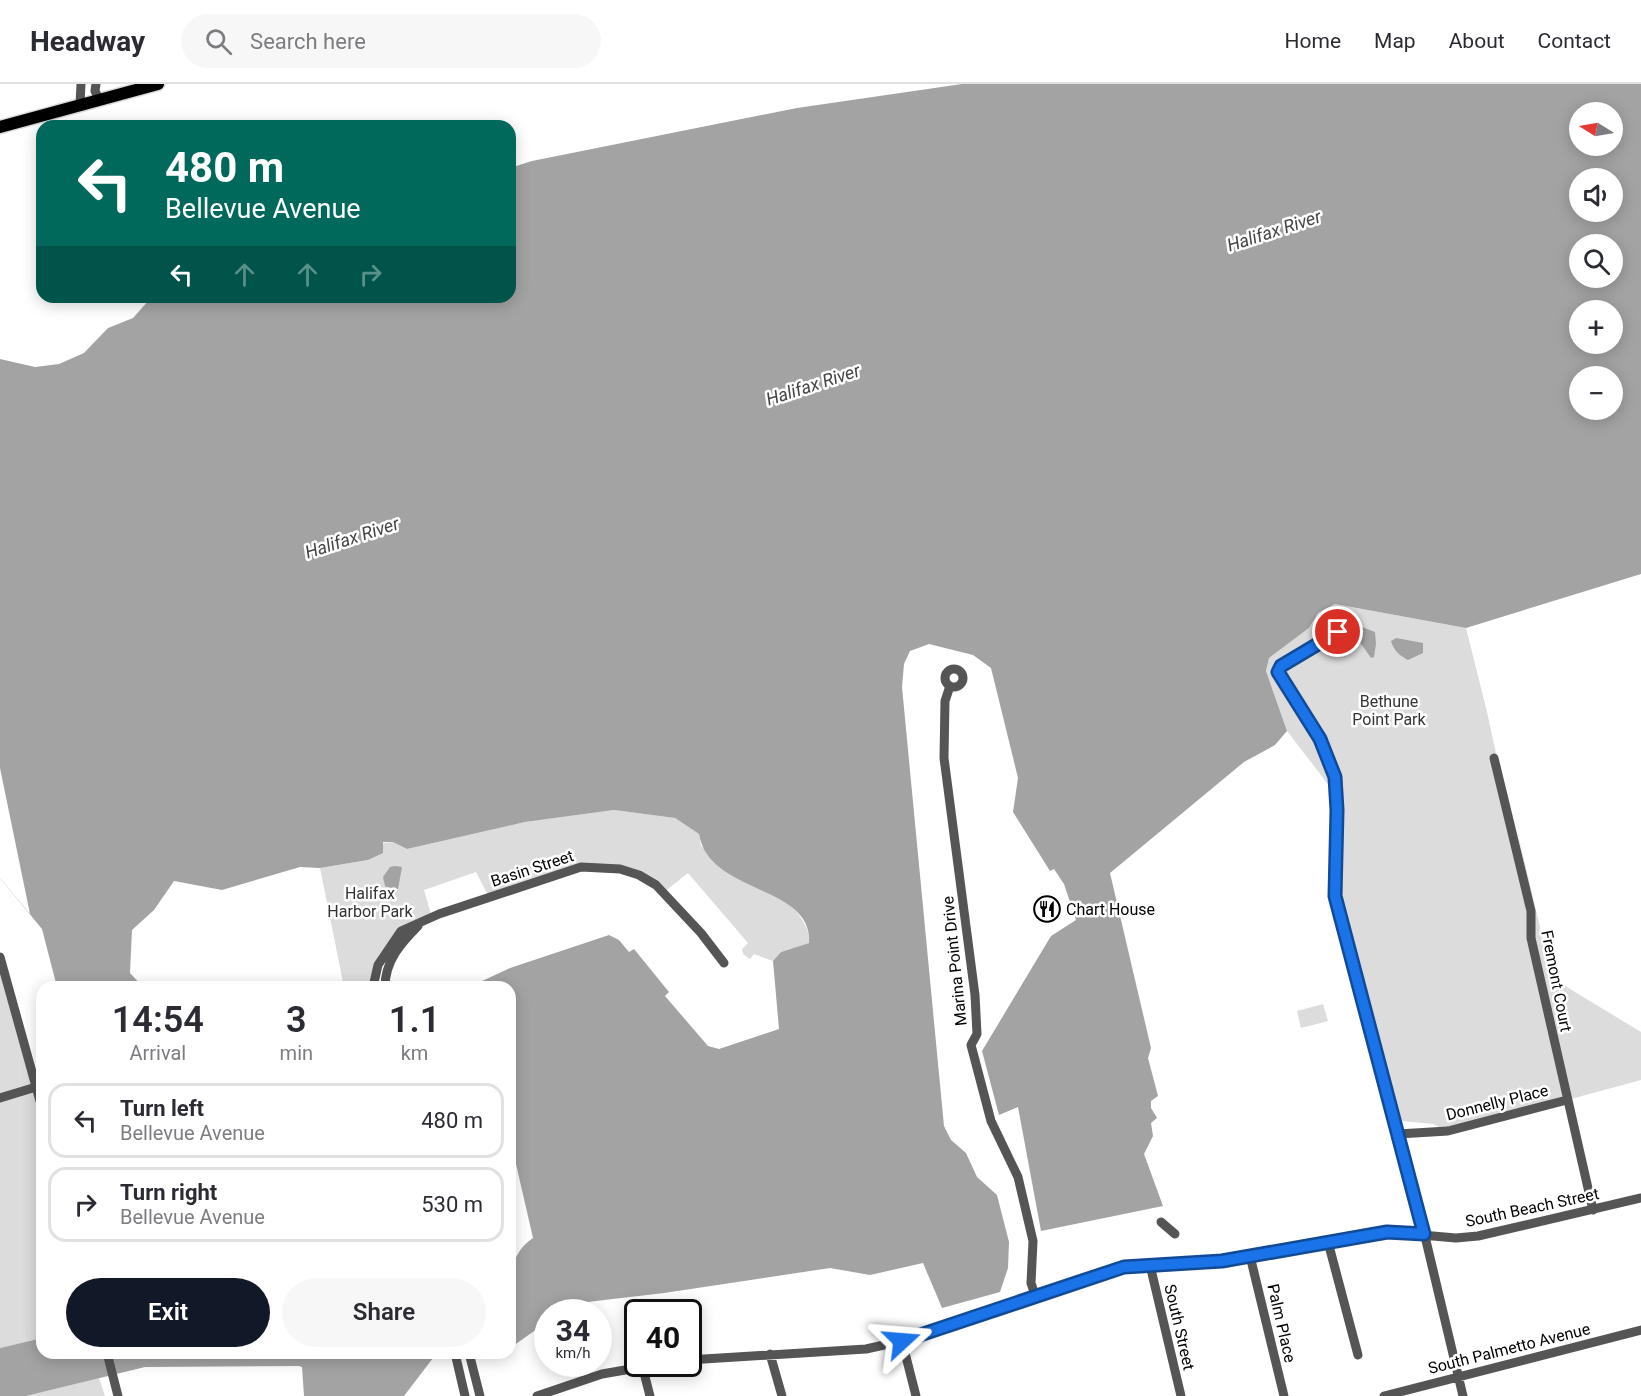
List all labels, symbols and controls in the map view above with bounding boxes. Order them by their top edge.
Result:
search box [181,14,601,68]
text: Headway [30,25,145,58]
icon: search [202,25,235,58]
text: Search here [250,29,366,54]
text: Home [1285,29,1341,53]
text: Map [1374,29,1416,53]
text: About [1449,29,1505,53]
text: Contact [1538,29,1611,53]
north arrow [1569,102,1623,156]
map controls [1569,102,1623,420]
text: 480 m [165,143,284,192]
icon: left [66,144,144,222]
button: sound [1569,168,1623,222]
text: Bellevue Avenue [165,193,361,225]
water label: Halifax River [1224,205,1325,256]
button: search [1569,234,1623,288]
icon: left [165,258,198,291]
icon: ahead [228,258,261,291]
icon: ahead [291,258,324,291]
icon: right [354,258,387,291]
button: + [1569,300,1623,354]
water label: Halifax River [763,359,864,410]
button: − [1569,366,1623,420]
water label: Halifax River [302,512,403,563]
pin [1312,606,1363,657]
icon: arrive [1321,615,1354,648]
park label: Bethune Point Park [1352,692,1427,729]
street label: Basin Street [488,846,576,891]
park label: Halifax Harbor Park [327,884,414,921]
restaurant icon: Chart House [1032,894,1062,924]
street label: Marina Point Drive [938,895,971,1027]
place label: Chart House [1066,900,1155,919]
street label: Fremont Court [1537,929,1576,1033]
text: 14:54 [112,999,204,1041]
text: 3 [286,999,307,1041]
text: 1.1 [389,999,440,1041]
text: Arrival [129,1041,186,1065]
text: min [280,1041,313,1065]
text: km [401,1041,428,1065]
street label: Donnelly Place [1444,1081,1550,1124]
text: Turn left [120,1096,204,1121]
icon: left [69,1104,102,1137]
text: 480 m [421,1108,483,1133]
text: Bellevue Avenue [120,1121,265,1145]
text: Turn right [120,1180,217,1205]
street label: South Beach Street [1464,1184,1601,1231]
icon: right [69,1188,102,1221]
text: 530 m [421,1192,483,1217]
text: Bellevue Avenue [120,1205,265,1229]
button: Exit [66,1278,270,1347]
button: Share [282,1278,486,1347]
street label: South Street [1160,1282,1199,1372]
street label: Palm Place [1263,1282,1300,1364]
speed limit sign: 40 [624,1299,702,1377]
position arrow [870,1309,934,1373]
text: 34 [556,1313,590,1348]
street label: South Palmetto Avenue [1426,1319,1592,1378]
text: km/h [555,1344,591,1362]

